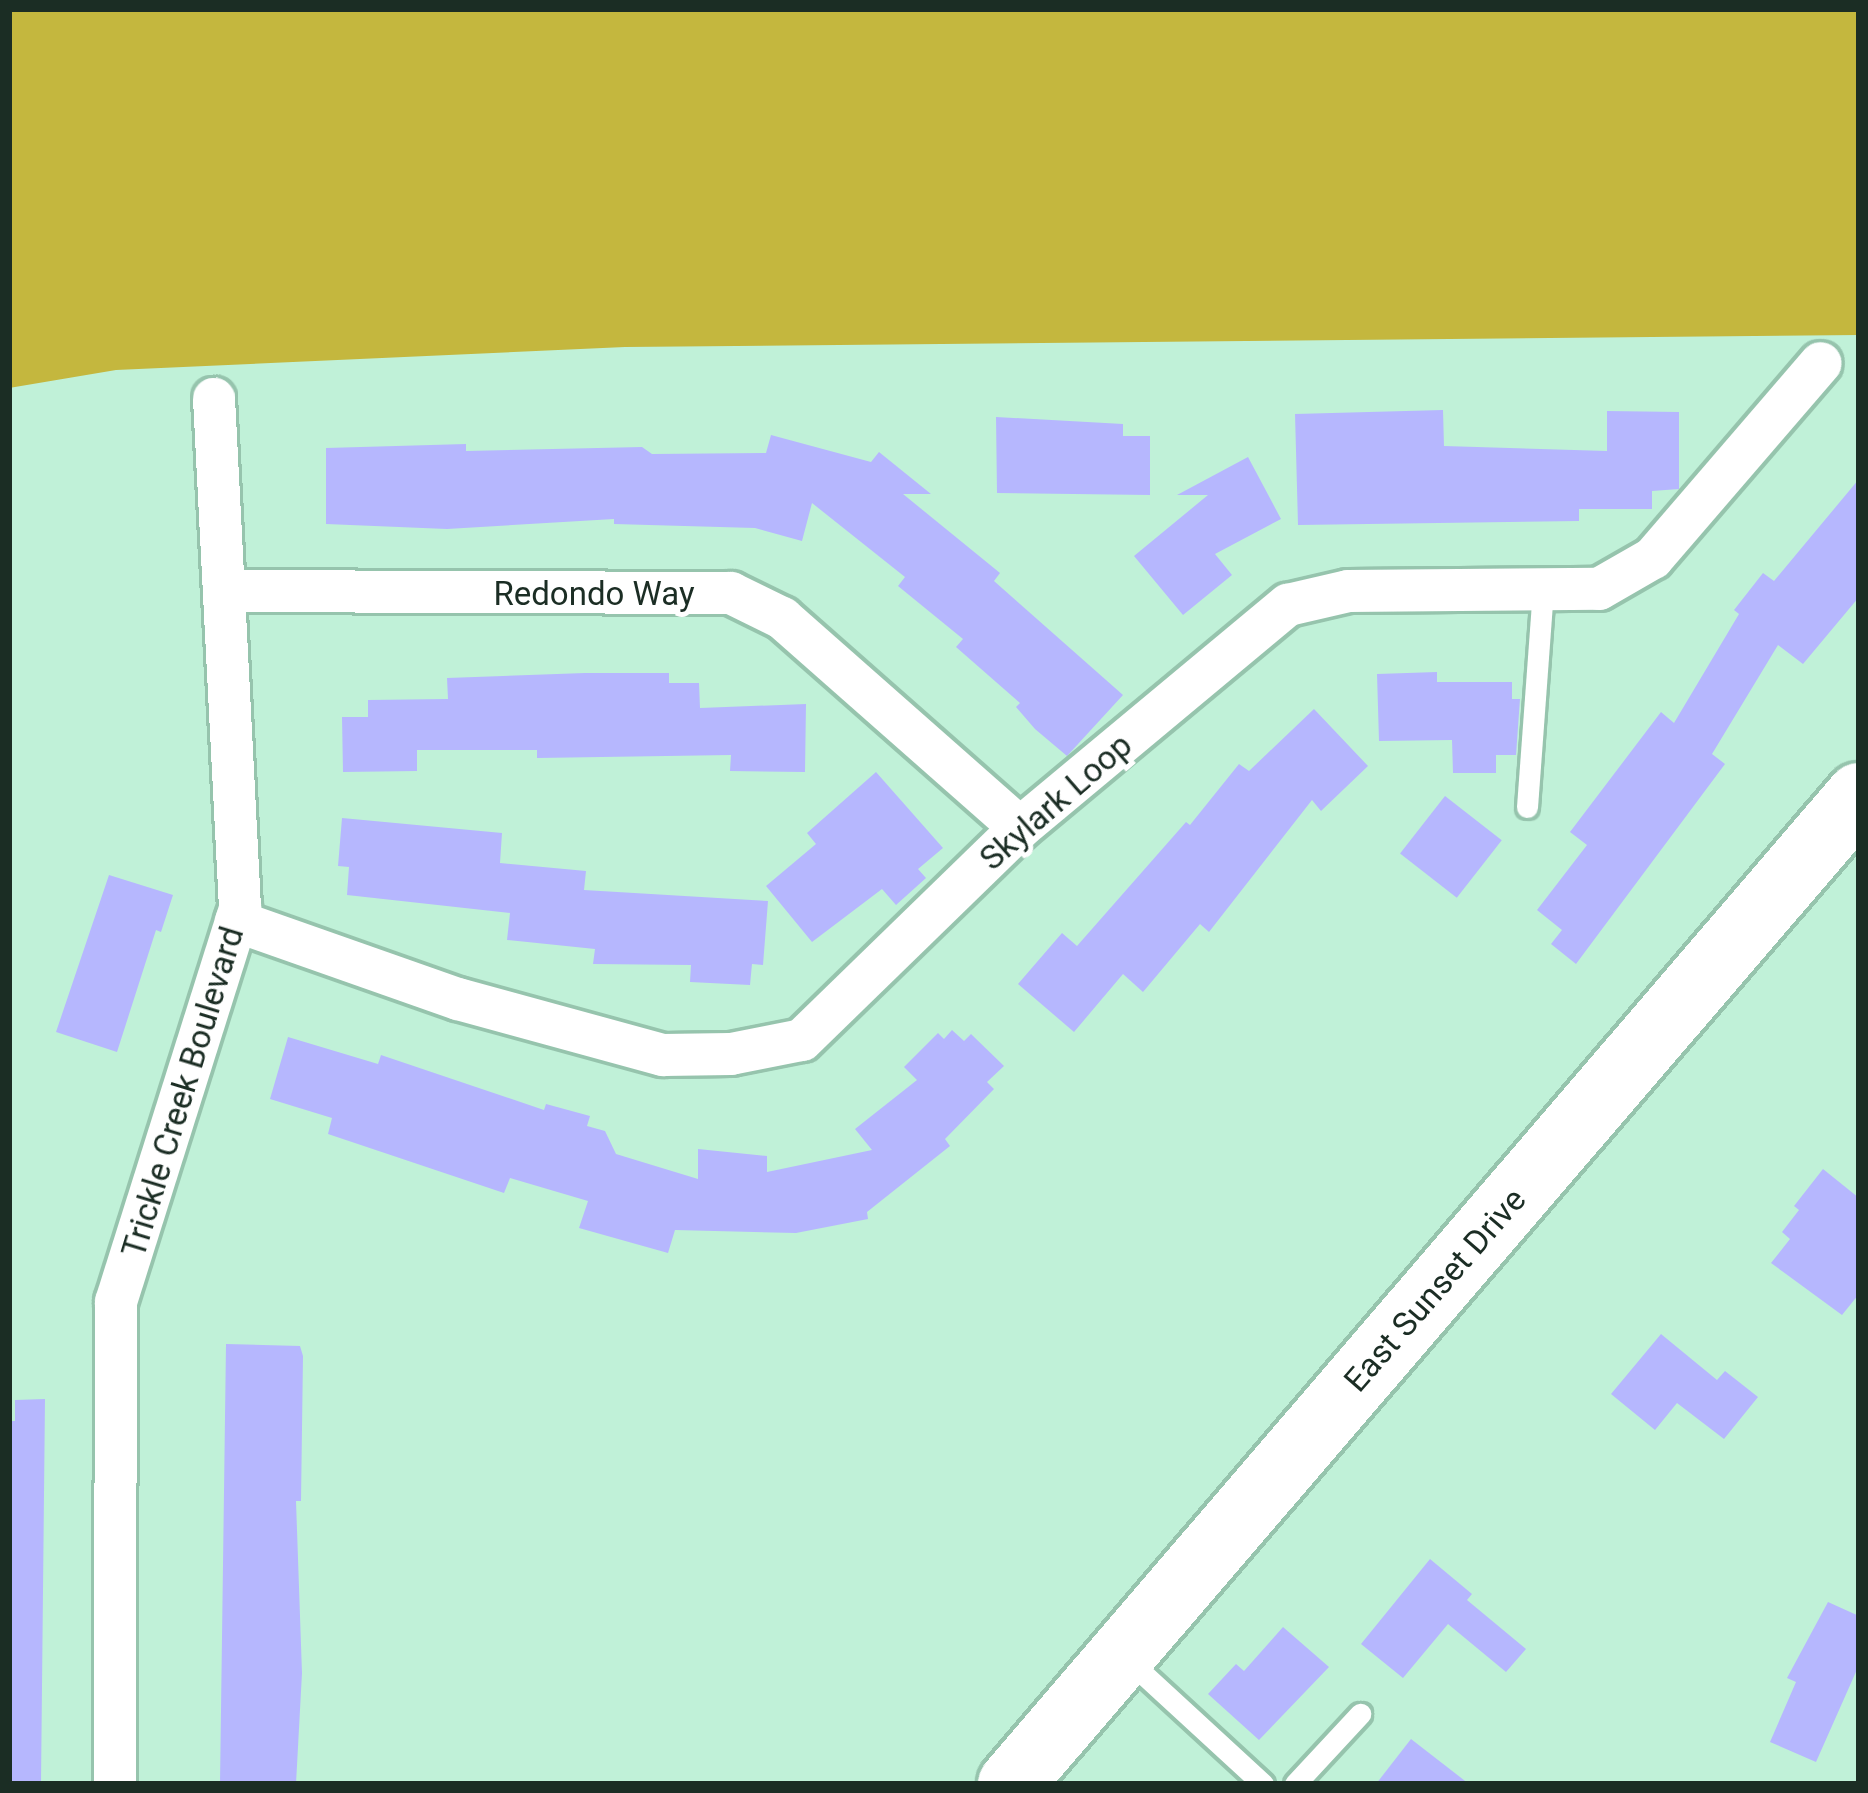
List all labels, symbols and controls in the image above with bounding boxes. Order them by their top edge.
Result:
street label: Redondo Way [493,574,695,614]
street label: Skylark Loop [972,725,1140,879]
street label: Trickle Creek Boulevard [114,922,252,1262]
street label: East Sunset Drive [1336,1180,1534,1400]

